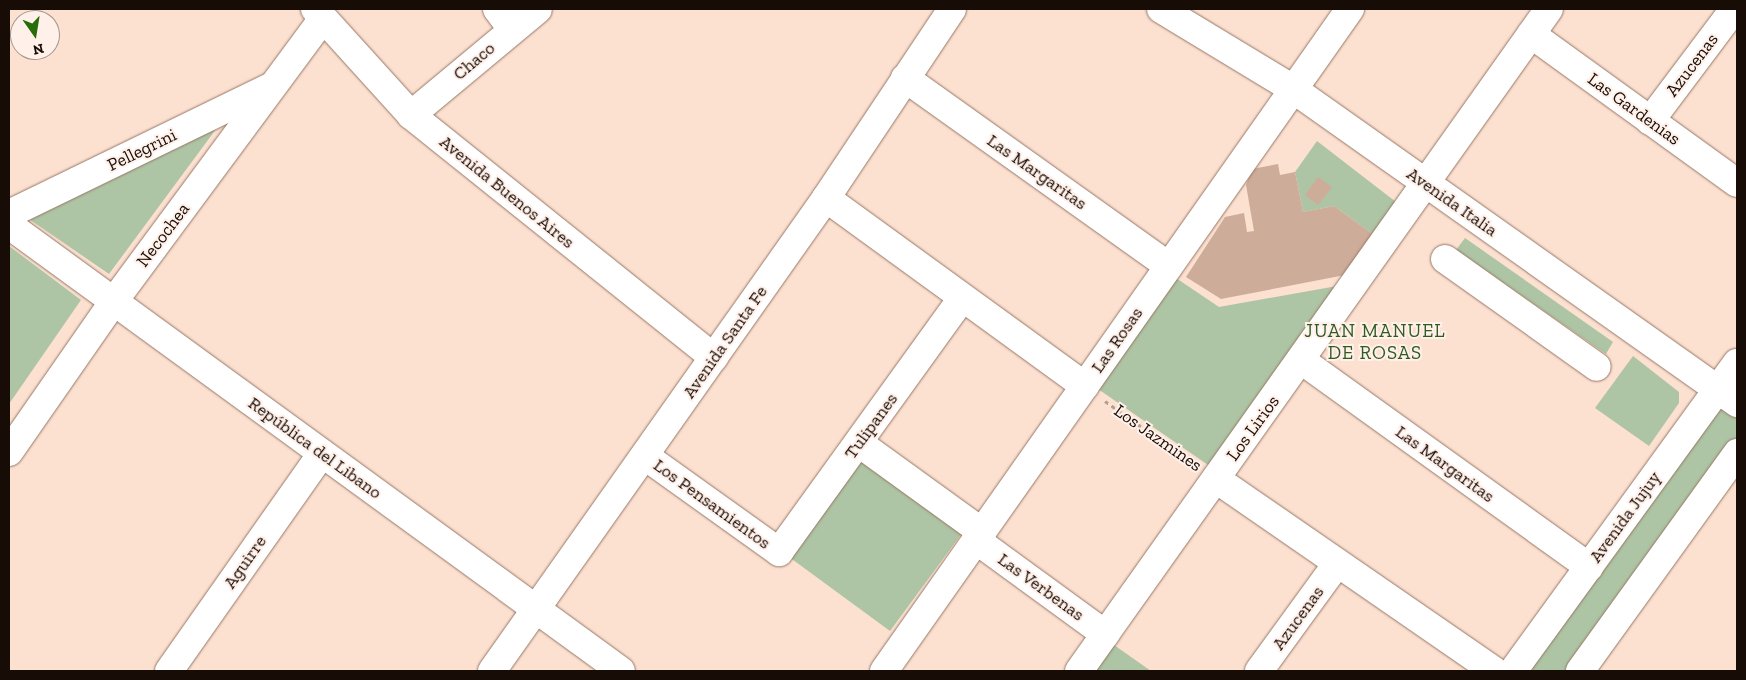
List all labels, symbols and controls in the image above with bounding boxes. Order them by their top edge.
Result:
north arrow [10,10,60,60]
street label: Azucenas [1661,29,1723,101]
street label: Chaco [449,37,499,85]
text: N [31,40,45,59]
street label: Las Gardenias [1583,68,1685,150]
street label: Pellegrini [104,124,180,176]
street label: Las Margaritas [983,130,1091,214]
street label: Avenida Buenos Aires [435,131,579,253]
street label: Avenida Italia [1403,163,1501,241]
street label: Necochea [132,199,194,271]
street label: Avenida Santa Fe [678,282,772,402]
street label: Las Rosas [1087,303,1147,377]
district label: JUAN MANUEL DE ROSAS [1303,320,1447,364]
street label: Tulipanes [840,389,902,463]
street label: Los Lirios [1222,391,1284,465]
street label: República del Libano [244,392,386,504]
street label: Los Jazmines [1110,400,1206,476]
street label: Las Margaritas [1391,421,1499,507]
street label: Los Pensamientos [649,454,775,554]
street label: Avenida Jujuy [1585,467,1665,567]
street label: Aguirre [219,531,271,593]
street label: Las Verbenas [993,548,1089,626]
street label: Azucenas [1268,582,1328,654]

